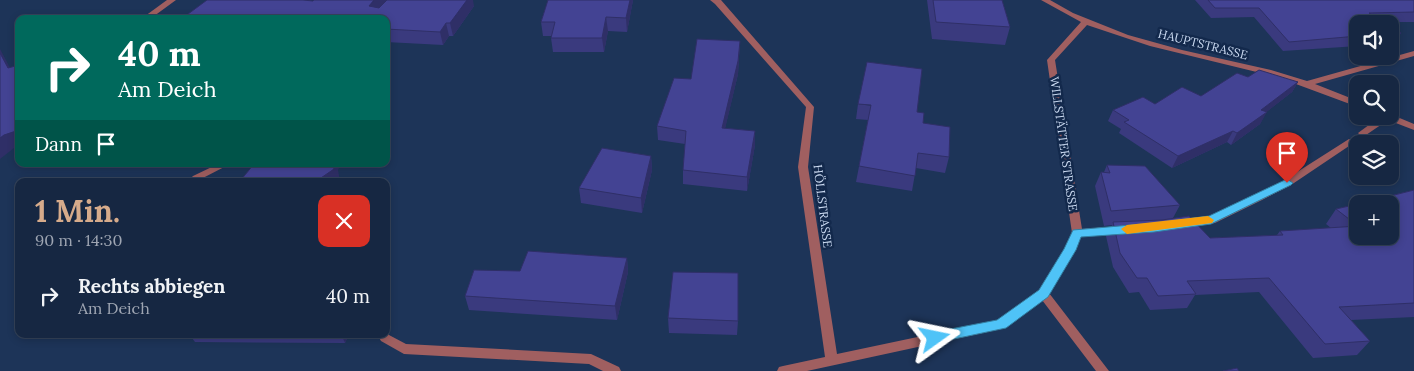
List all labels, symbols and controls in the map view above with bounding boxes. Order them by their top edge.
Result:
map controls [1349,15,1399,245]
button: sound [1349,15,1399,65]
street label: HAUPTSTRASSE [1157,26,1249,62]
text: 40 m [118,31,201,76]
icon: right [35,35,100,100]
text: Am Deich [118,75,217,103]
button: search [1349,75,1399,125]
street label: WILLSTÄTTER STRASSE [1047,76,1081,212]
icon: arrive [92,130,120,158]
text: Dann [35,132,82,156]
pin [1266,132,1308,183]
button: layers [1349,135,1399,185]
icon: arrive [1273,139,1301,167]
street label: HÖLLSTRASSE [810,164,836,248]
text: 1 Min. [35,192,120,230]
button: close [318,195,370,247]
button: + [1349,195,1399,245]
text: 90 m · 14:30 [35,230,122,250]
text: Rechts abbiegen [78,274,225,298]
icon: right [35,282,63,310]
text: 40 m [326,284,370,308]
text: Am Deich [78,298,150,318]
position arrow [908,311,960,363]

